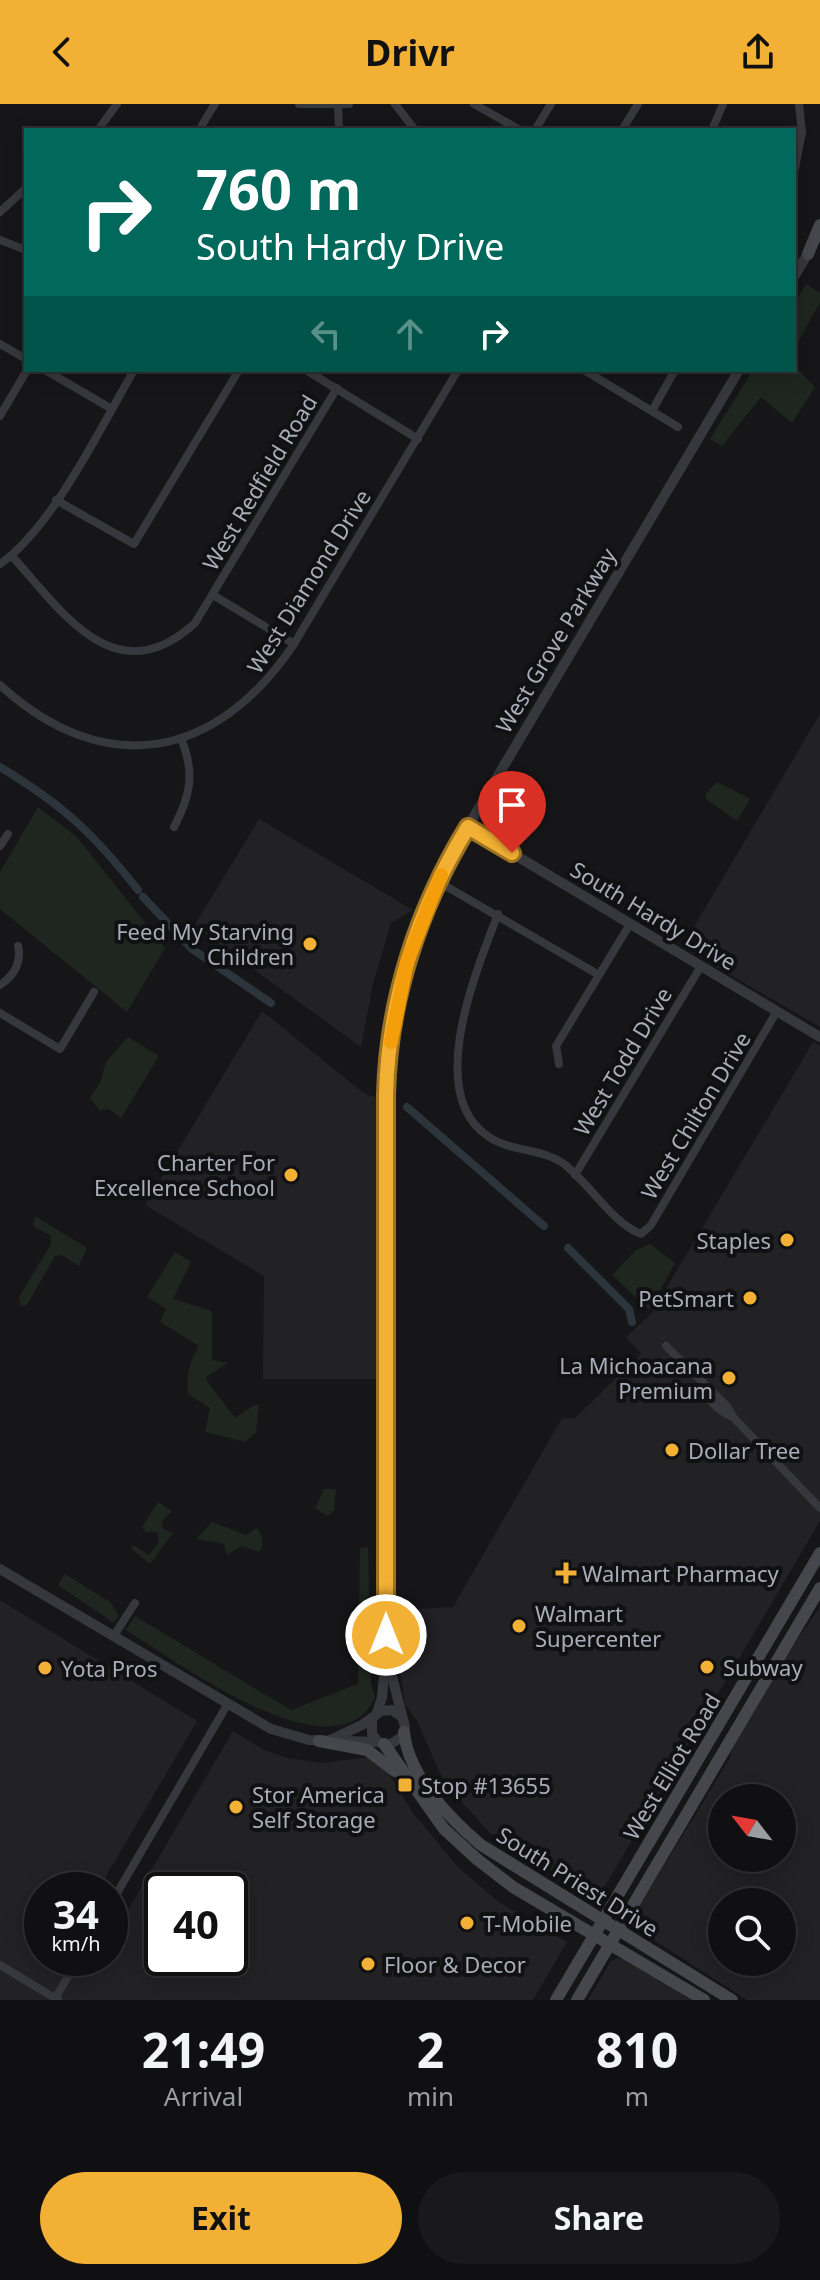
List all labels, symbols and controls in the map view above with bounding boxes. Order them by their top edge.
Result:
text: Drivr [365,28,455,77]
icon: back [40,30,84,74]
icon: share [736,30,780,74]
text: 760 m [196,150,361,226]
icon: right [64,160,168,264]
text: South Hardy Drive [196,222,504,271]
icon: left [304,312,348,356]
icon: ahead [388,312,432,356]
icon: right [472,312,516,356]
street label: West Redfield Road [195,389,323,575]
street label: West Diamond Drive [239,483,377,679]
street label: West Grove Parkway [488,541,623,738]
pin [478,771,546,853]
icon: arrive [490,783,534,827]
street label: South Hardy Drive [566,854,742,976]
place label: Feed My Starving Children [116,916,294,971]
marker: Feed My Starving Children [301,935,319,953]
street label: West Todd Drive [566,981,678,1141]
street label: West Chilton Drive [633,1026,757,1204]
place label: Charter For Excellence School [94,1147,275,1202]
marker: Charter For Excellence School [282,1166,300,1184]
place label: Staples [696,1225,771,1255]
marker: Staples [778,1231,796,1249]
place label: PetSmart [638,1283,734,1313]
marker: PetSmart [741,1289,759,1307]
place label: La Michoacana Premium [559,1350,713,1405]
marker: La Michoacana Premium [720,1369,738,1387]
place label: Dollar Tree [688,1435,800,1465]
marker: Dollar Tree [663,1441,681,1459]
place label: Walmart Pharmacy [582,1558,780,1588]
marker: Walmart Pharmacy [557,1564,575,1582]
position arrow [344,1593,428,1677]
place label: Walmart Supercenter [535,1598,661,1653]
marker: Walmart Supercenter [510,1617,528,1635]
place label: Subway [723,1652,803,1682]
place label: Yota Pros [61,1653,157,1683]
marker: Subway [698,1658,716,1676]
marker: Yota Pros [36,1659,54,1677]
street label: West Elliot Road [615,1687,727,1845]
place label: Stop #13655 [421,1770,551,1800]
marker: Stop #13655 [396,1776,414,1794]
place label: Stor America Self Storage [252,1779,385,1834]
north arrow [708,1784,796,1872]
map controls [708,1784,796,1976]
marker: Stor America Self Storage [227,1798,245,1816]
street label: South Priest Drive [491,1819,665,1943]
speed limit sign: 40 [144,1872,248,1976]
text: 34 [53,1886,99,1941]
button: search [708,1888,796,1976]
place label: T-Mobile [483,1908,572,1938]
marker: T-Mobile [458,1914,476,1932]
text: km/h [51,1930,101,1957]
place label: Floor & Decor [384,1949,526,1979]
marker: Floor & Decor [359,1955,377,1973]
text: 21:49 [142,2017,265,2082]
text: 2 [417,2017,444,2082]
text: 810 [596,2017,678,2082]
text: Arrival [164,2078,243,2114]
text: min [407,2078,454,2114]
text: m [625,2078,649,2114]
button: Exit [40,2172,402,2264]
button: Share [418,2172,780,2264]

